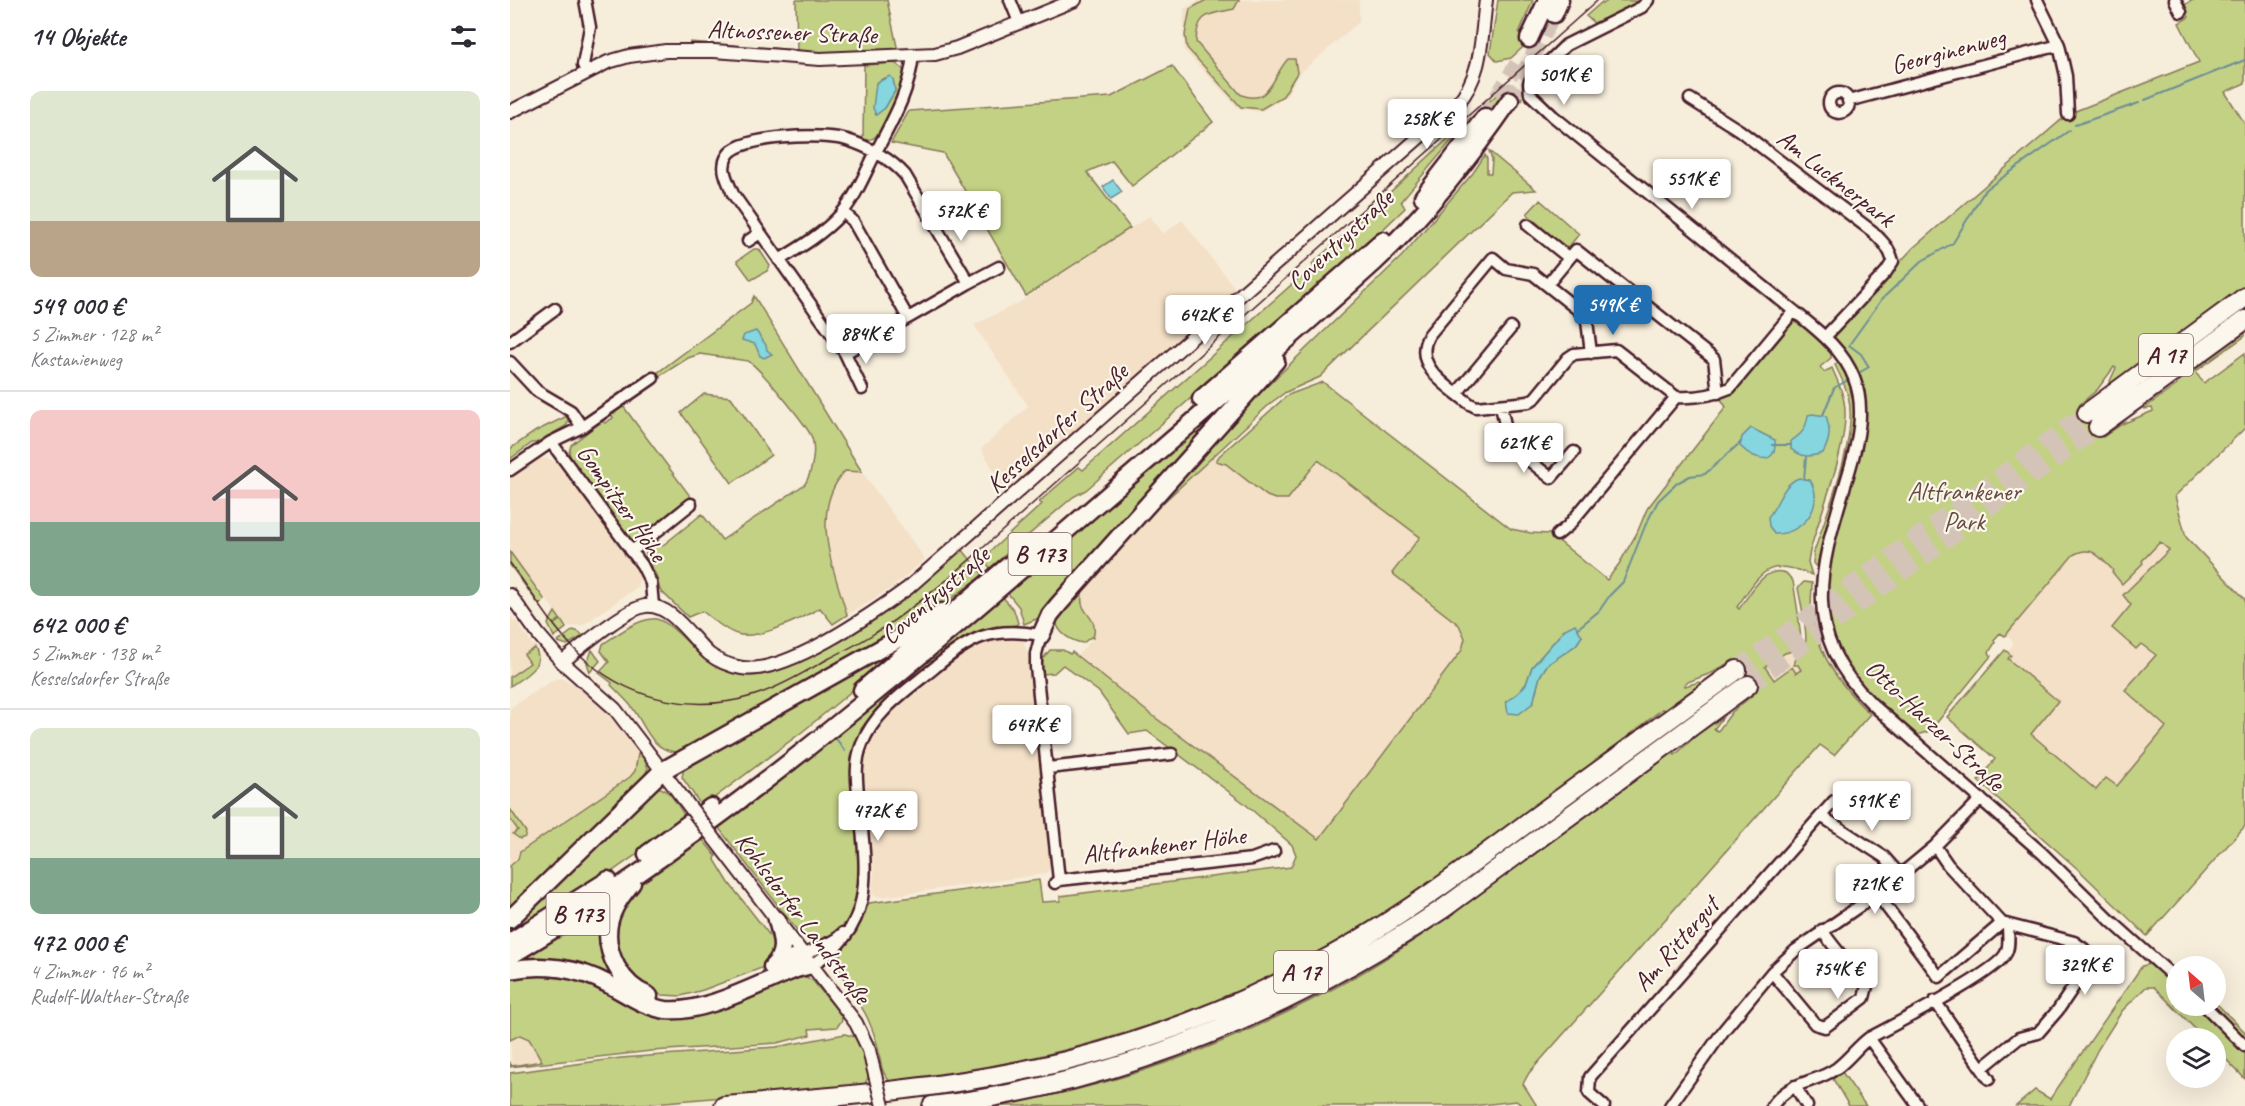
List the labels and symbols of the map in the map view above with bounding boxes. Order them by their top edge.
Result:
street label: Altnossener Straße [707,13,880,52]
street label: Georginenweg [1887,20,2010,82]
pin: 501K € [1515,55,1613,106]
pin: 258K € [1378,99,1476,150]
street label: Am Lucknerpark [1770,122,1903,235]
pin: 551K € [1643,159,1741,210]
street label: Coventrystraße [1280,180,1402,298]
pin: 572K € [912,191,1010,242]
pin: 549K € [1564,285,1662,336]
pin: 642K € [1156,295,1254,346]
pin: 884K € [817,314,915,365]
road number: A 17 [2139,334,2193,376]
street label: Kesselsdorfer Straße [979,354,1137,501]
pin: 621K € [1475,423,1573,474]
street label: Gompitzer Höhe [569,438,676,570]
park label: Altfrankener Park [1907,475,2022,538]
road number: B 173 [1008,533,1072,575]
street label: Coventrystraße [874,537,998,651]
street label: Otto-Harzer-Straße [1858,652,2014,800]
pin: 647K € [983,705,1081,756]
pin: 591K € [1823,781,1921,832]
pin: 472K € [829,791,927,842]
street label: Altfrankener Höhe [1081,818,1250,871]
street label: Kohlsdorfer Landstraße [728,825,880,1013]
pin: 721K € [1826,864,1924,915]
street label: Am Rittergut [1626,887,1728,998]
road number: B 173 [546,893,610,935]
pin: 329K € [2036,945,2134,996]
pin: 754K € [1789,949,1887,1000]
road number: A 17 [1274,951,1328,993]
north arrow [2166,956,2226,1016]

